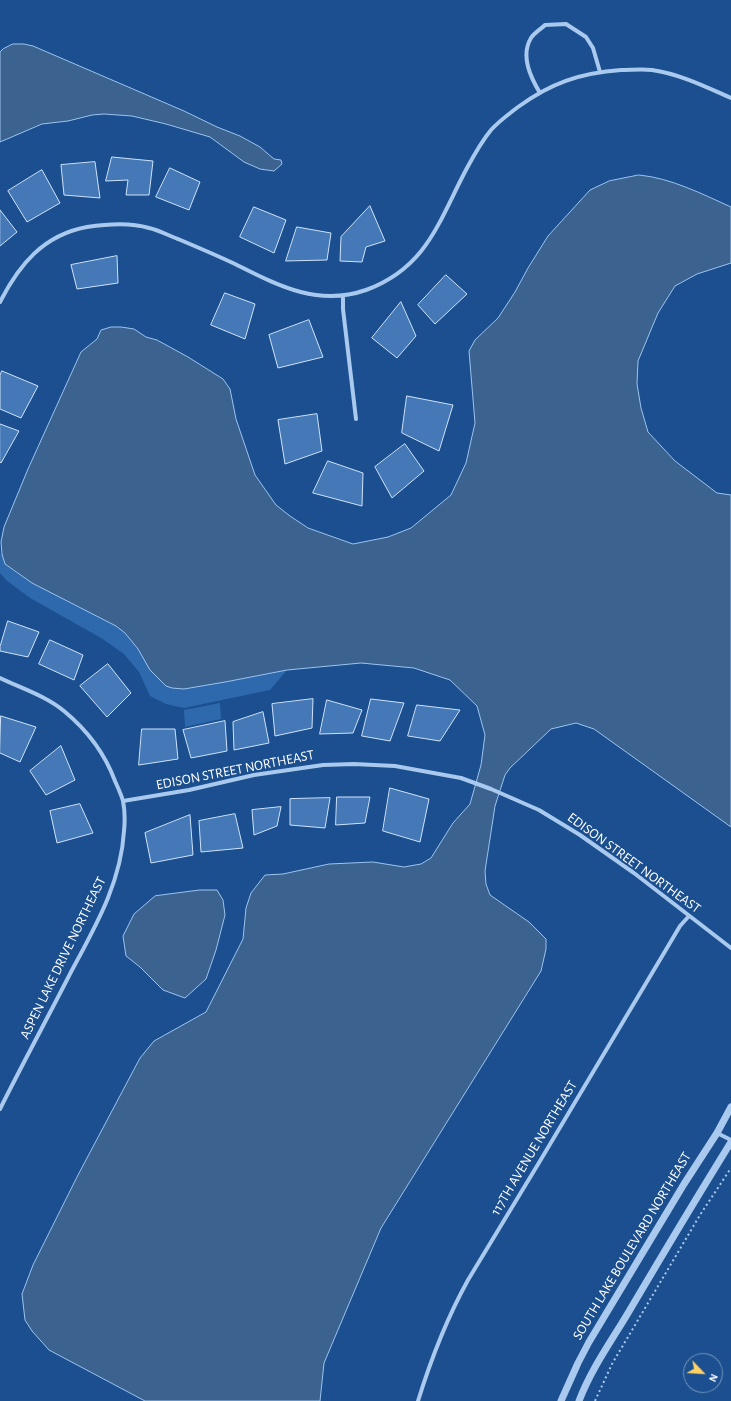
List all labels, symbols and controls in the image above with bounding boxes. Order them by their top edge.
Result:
street label: EDISON STREET NORTHEAST [155,746,315,794]
street label: EDISON STREET NORTHEAST [564,809,704,917]
street label: ASPEN LAKE DRIVE NORTHEAST [16,874,110,1042]
street label: 117TH AVENUE NORTHEAST [487,1078,581,1218]
street label: SOUTH LAKE BOULEVARD NORTHEAST [569,1149,695,1343]
north arrow [683,1353,723,1393]
text: N [707,1372,720,1384]

